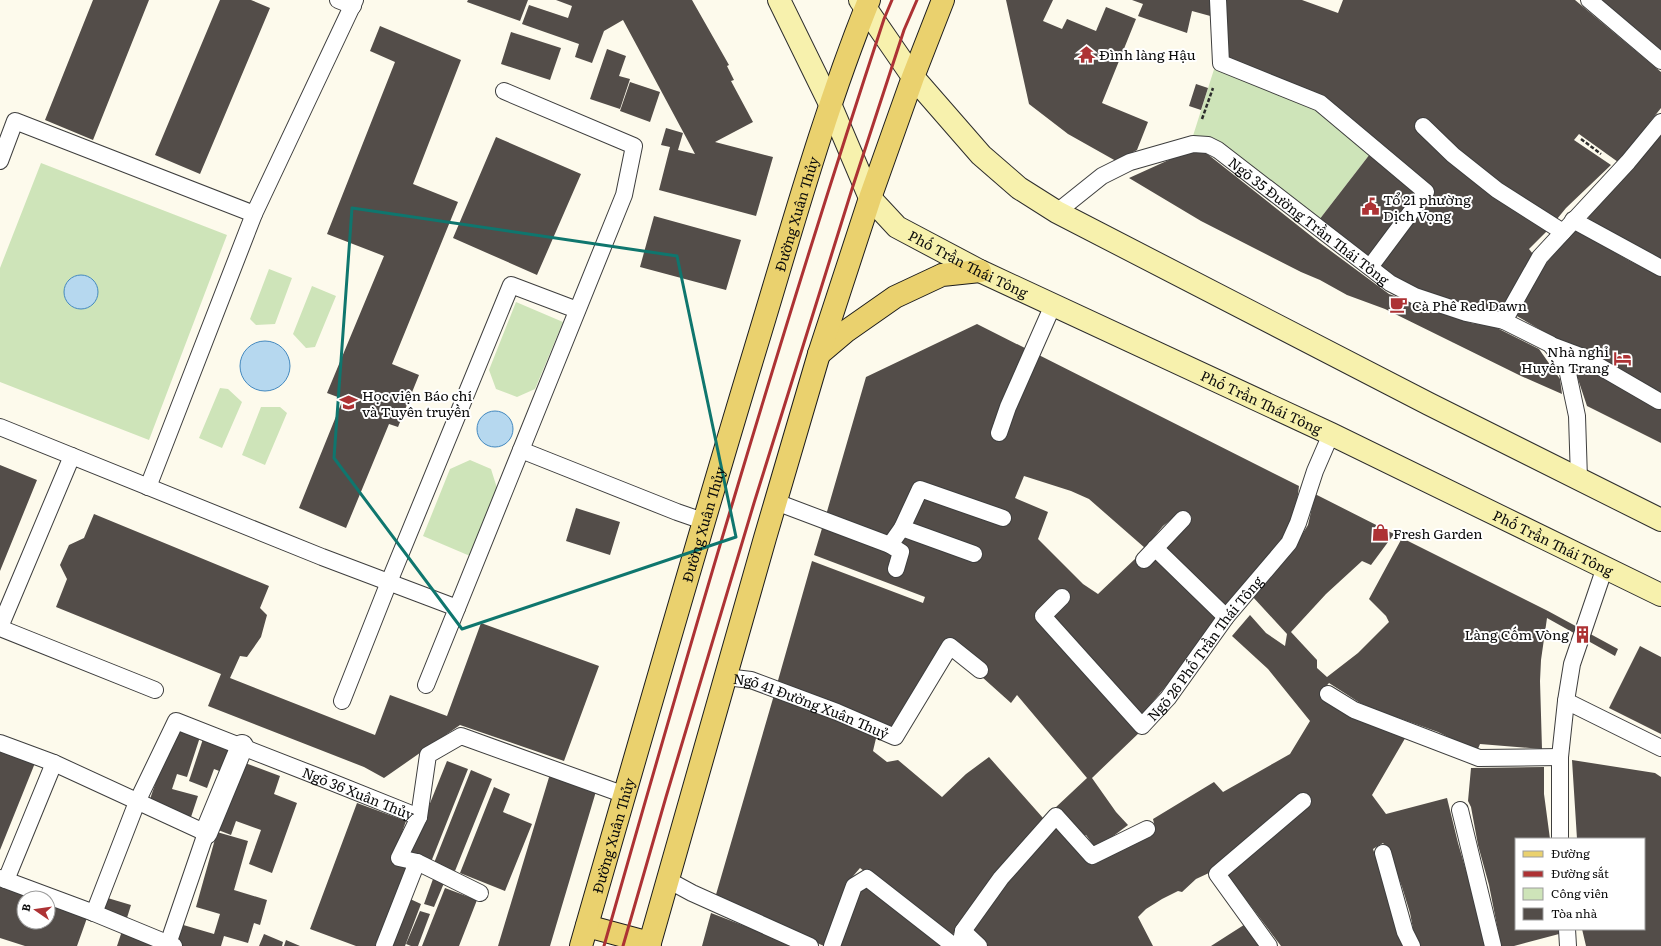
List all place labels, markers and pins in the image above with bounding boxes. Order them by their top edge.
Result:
temple icon: Đình làng Hậu [1076,44,1096,64]
place label: Đình làng Hậu [1099,44,1196,64]
place label: Tổ 21 phường Dịch Vọng [1383,189,1471,225]
public building icon: Tổ 21 phường Dịch Vọng [1360,197,1380,217]
cafe icon: Cà Phê Red Dawn [1389,295,1409,315]
place label: Cà Phê Red Dawn [1412,295,1527,315]
place label: Nhà nghỉ Huyền Trang [1521,341,1609,377]
hotel icon: Nhà nghỉ Huyền Trang [1612,349,1632,369]
place label: Học viện Báo chí và Tuyên truyền [362,385,473,421]
school or university icon: Học viện Báo chí và Tuyên truyền [339,393,359,413]
shop icon: Fresh Garden [1370,523,1390,543]
place label: Fresh Garden [1393,523,1483,543]
place label: Làng Cốm Vòng [1464,624,1569,644]
building icon: Làng Cốm Vòng [1572,624,1592,644]

